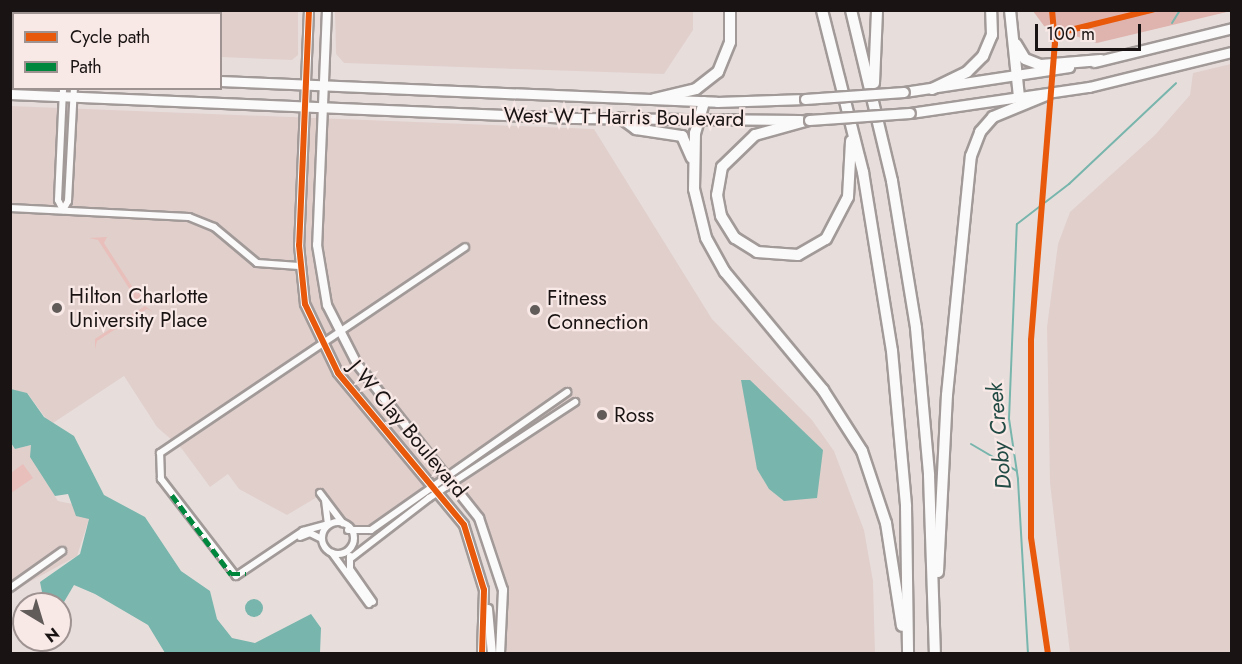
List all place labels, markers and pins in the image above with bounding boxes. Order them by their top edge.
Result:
place label: Hilton Charlotte University Place [69,283,208,333]
place label: Fitness Connection [547,285,649,335]
marker: Hilton Charlotte University Place [50,301,64,315]
marker: Fitness Connection [528,303,542,317]
place label: Ross [614,402,654,428]
marker: Ross [595,408,609,422]

